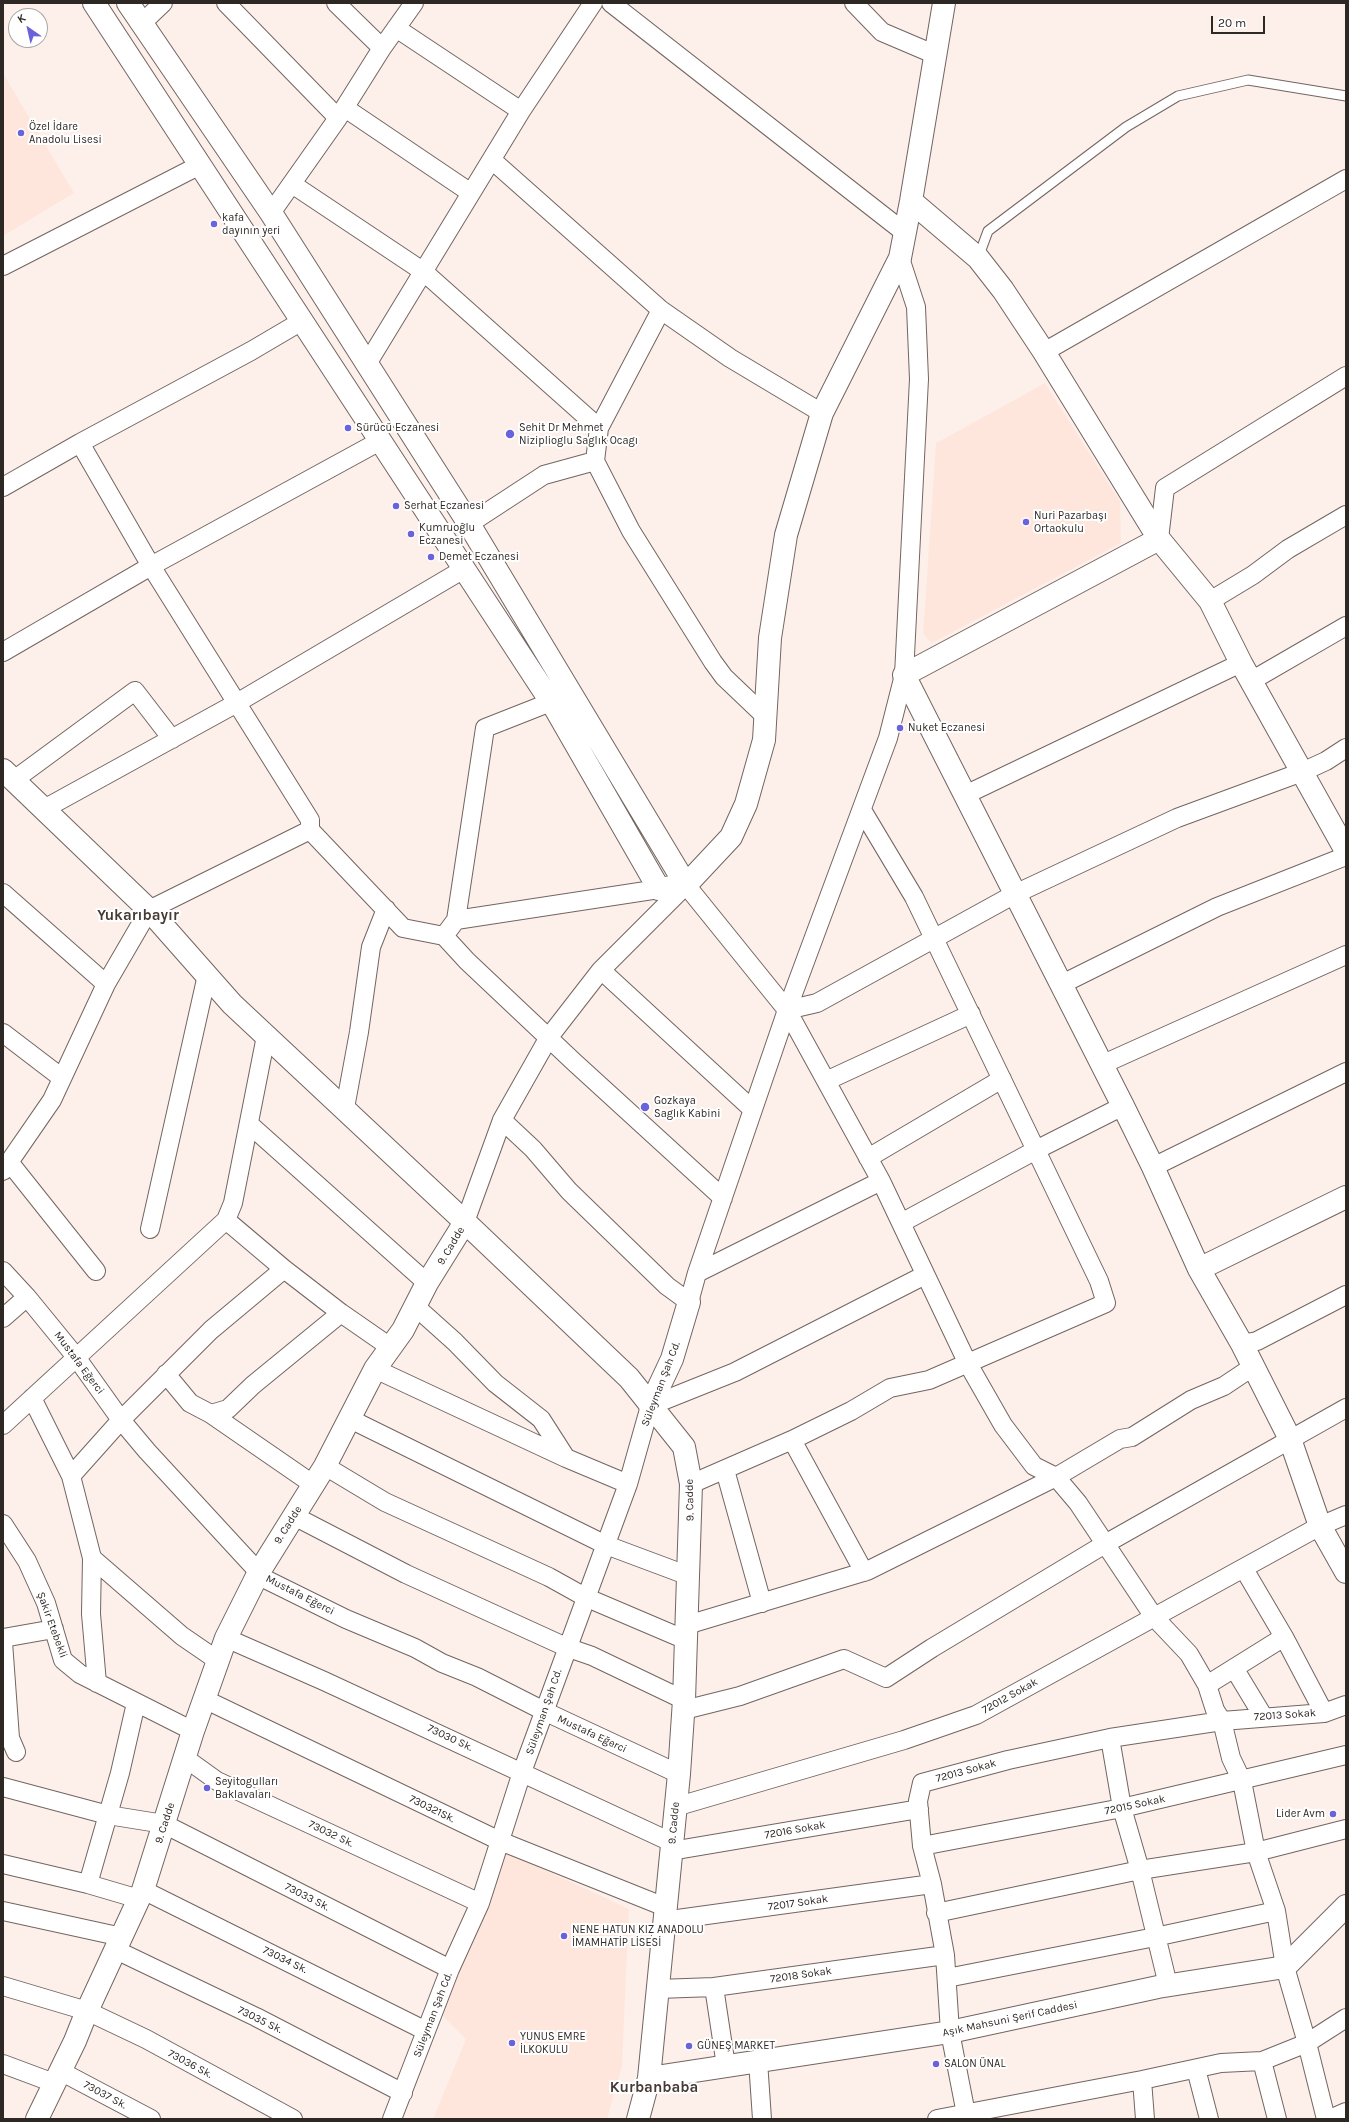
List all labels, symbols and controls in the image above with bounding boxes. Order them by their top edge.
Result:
north arrow [8,8,48,48]
scale bar [1213,8,1267,34]
text: K [15,11,28,26]
text: 20 m [1218,16,1246,30]
place label: Özel İdare Anadolu Lisesi [29,120,102,146]
marker: Özel İdare Anadolu Lisesi [16,128,26,138]
place label: kafa dayının yeri [222,211,280,237]
marker: kafa dayının yeri [209,219,219,229]
place label: Sürücü Eczanesi [356,421,439,435]
place label: Sehit Dr Mehmet Niziplioglu Saglık Ocagı [519,421,638,447]
marker: Sürücü Eczanesi [343,423,353,433]
marker: Sehit Dr Mehmet Niziplioglu Saglık Ocagı [504,428,516,440]
place label: Serhat Eczanesi [404,499,484,513]
marker: Serhat Eczanesi [391,501,401,511]
place label: Nuri Pazarbaşı Ortaokulu [1034,509,1107,535]
marker: Nuri Pazarbaşı Ortaokulu [1021,517,1031,527]
place label: Kumruoğlu Eczanesi [419,521,475,547]
marker: Kumruoğlu Eczanesi [406,529,416,539]
place label: Demet Eczanesi [439,550,519,564]
marker: Demet Eczanesi [426,552,436,562]
place label: Nuket Eczanesi [908,721,985,735]
marker: Nuket Eczanesi [895,723,905,733]
district label: Yukarıbayır [97,907,179,925]
place label: Gozkaya Saglık Kabini [654,1094,721,1120]
marker: Gozkaya Saglık Kabini [639,1101,651,1113]
street label: 9. Cadde [434,1224,468,1268]
street label: Mustafa Eğerci [51,1329,107,1397]
street label: Süleyman Şah Cd. [639,1340,683,1428]
street label: 9. Cadde [683,1479,697,1521]
street label: 9. Cadde [271,1504,305,1546]
street label: Mustafa Eğerci [263,1572,337,1618]
street label: Şakir Etebekli [34,1590,70,1660]
street label: Süleyman Şah Cd. [523,1667,565,1757]
street label: 72012 Sokak [980,1675,1040,1717]
street label: 72013 Sokak [1254,1706,1316,1724]
street label: Mustafa Eğerci [555,1712,629,1756]
street label: 73030 Sk. [425,1722,475,1754]
street label: 72013 Sokak [934,1757,998,1785]
place label: Seyitogulları Baklavaları [215,1775,278,1801]
marker: Seyitogulları Baklavaları [202,1783,212,1793]
street label: 730321Sk. [407,1792,457,1826]
street label: 72015 Sokak [1103,1792,1167,1818]
street label: 9. Cadde [152,1801,178,1845]
street label: 9. Cadde [666,1801,682,1845]
place label: Lider Avm [1276,1807,1325,1821]
marker: Lider Avm [1328,1809,1338,1819]
street label: 73032 Sk. [306,1818,356,1850]
street label: 72016 Sokak [763,1818,827,1842]
street label: 73033 Sk. [282,1880,332,1914]
street label: 72017 Sokak [767,1892,829,1914]
place label: NENE HATUN KIZ ANADOLU İMAMHATİP LİSESİ [572,1923,704,1949]
marker: NENE HATUN KIZ ANADOLU İMAMHATİP LİSESİ [559,1931,569,1941]
street label: 73034 Sk. [260,1943,310,1977]
street label: 72018 Sokak [769,1964,833,1986]
street label: Süleyman Şah Cd. [411,1971,455,2059]
street label: Aşık Mahsuni Şerif Caddesi [941,1998,1079,2040]
street label: 73035 Sk. [235,2003,285,2037]
place label: YUNUS EMRE İLKOKULU [520,2030,586,2056]
marker: YUNUS EMRE İLKOKULU [507,2038,517,2048]
place label: GÜNEŞ MARKET [697,2039,775,2053]
marker: GÜNEŞ MARKET [684,2041,694,2051]
street label: 73036 Sk. [166,2047,214,2081]
place label: SALON ÜNAL [944,2057,1006,2071]
marker: SALON ÜNAL [931,2059,941,2069]
street label: 73037 Sk. [81,2078,129,2112]
district label: Kurbanbaba [610,2079,698,2097]

